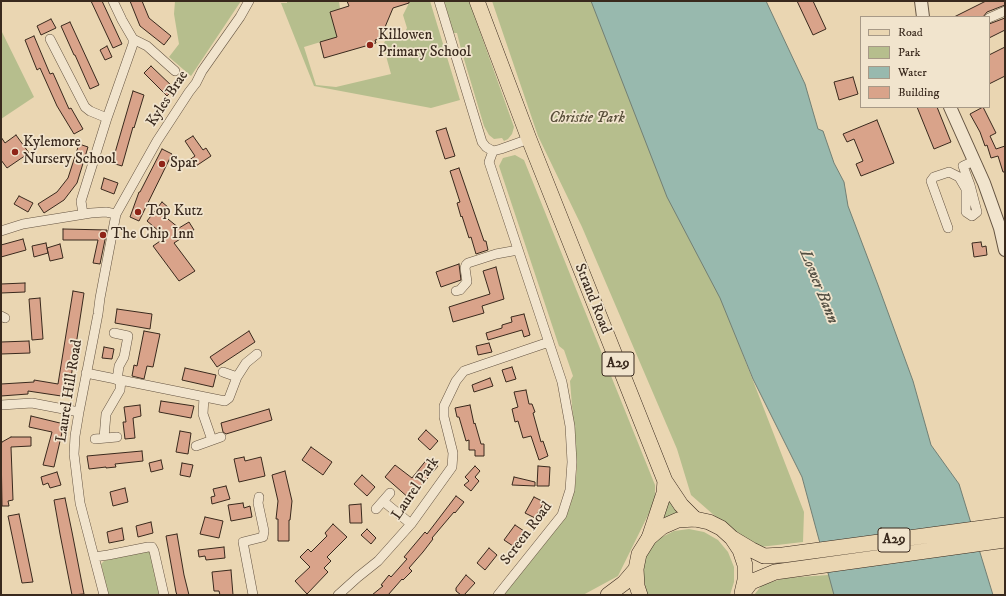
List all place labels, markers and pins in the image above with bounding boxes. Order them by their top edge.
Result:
place label: Killowen Primary School [378,27,471,62]
marker: Killowen Primary School [365,40,375,50]
place label: Kylemore Nursery School [23,134,116,169]
marker: Kylemore Nursery School [10,147,20,157]
place label: Spar [170,155,197,173]
marker: Spar [157,159,167,169]
place label: Top Kutz [146,203,203,221]
marker: Top Kutz [133,207,143,217]
place label: The Chip Inn [111,226,194,244]
marker: The Chip Inn [98,230,108,240]

